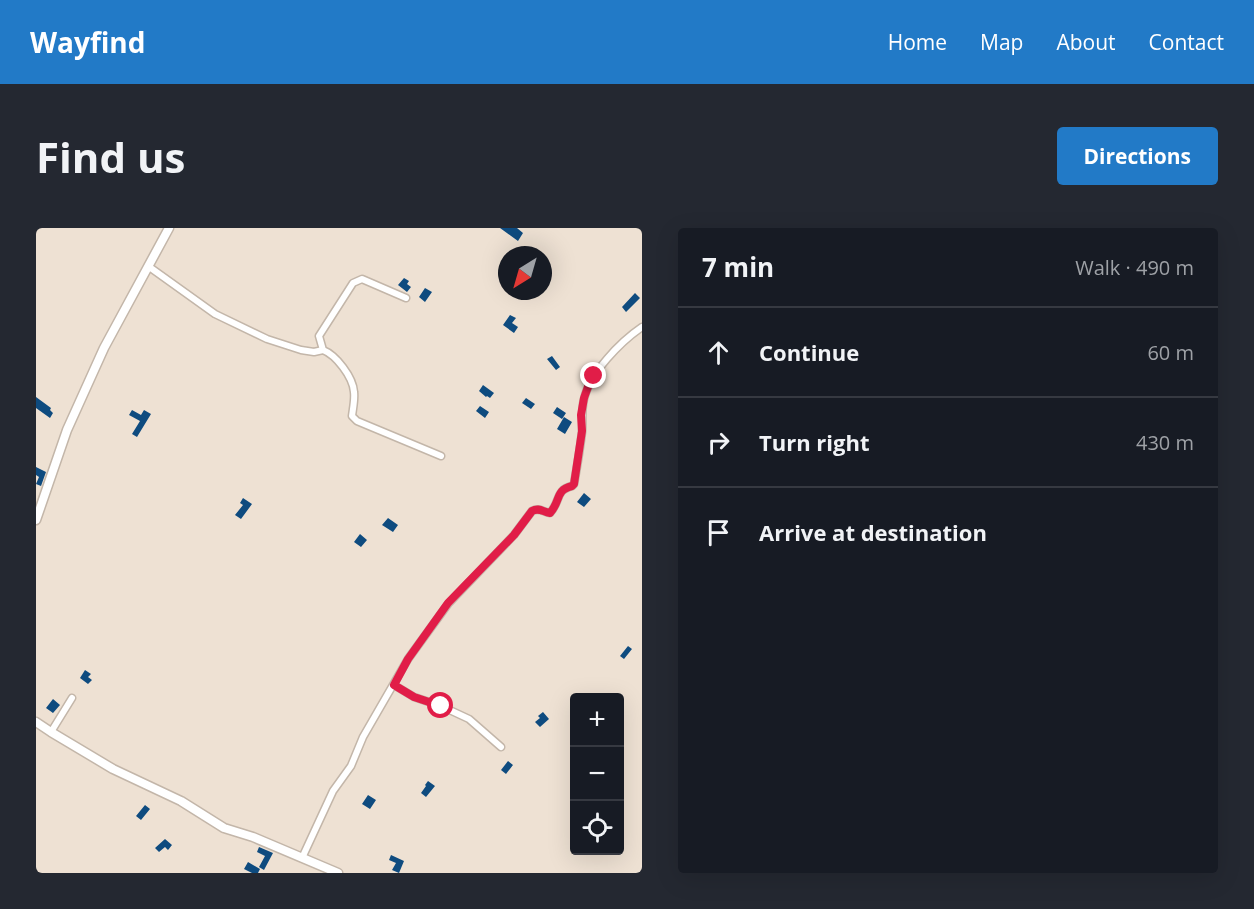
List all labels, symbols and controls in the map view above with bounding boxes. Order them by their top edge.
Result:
text: Wayfind [30,23,145,61]
text: Home [888,28,947,56]
text: Map [980,28,1023,56]
text: About [1056,28,1116,56]
text: Contact [1149,28,1224,56]
button: Directions [1057,127,1218,185]
text: Find us [36,128,185,185]
north arrow [498,246,552,300]
text: 7 min [702,249,774,285]
text: Walk · 490 m [1075,254,1194,281]
icon: ahead [702,336,735,369]
text: Continue [759,337,859,367]
text: 60 m [1147,339,1194,366]
route end [580,362,606,388]
icon: right [702,426,735,459]
text: Turn right [759,427,870,457]
text: 430 m [1136,429,1194,456]
icon: arrive [702,516,735,549]
text: Arrive at destination [759,517,987,547]
route start [427,692,453,718]
map controls [570,693,624,855]
button: + [570,693,624,747]
button: − [570,747,624,801]
button: locate [570,801,624,855]

